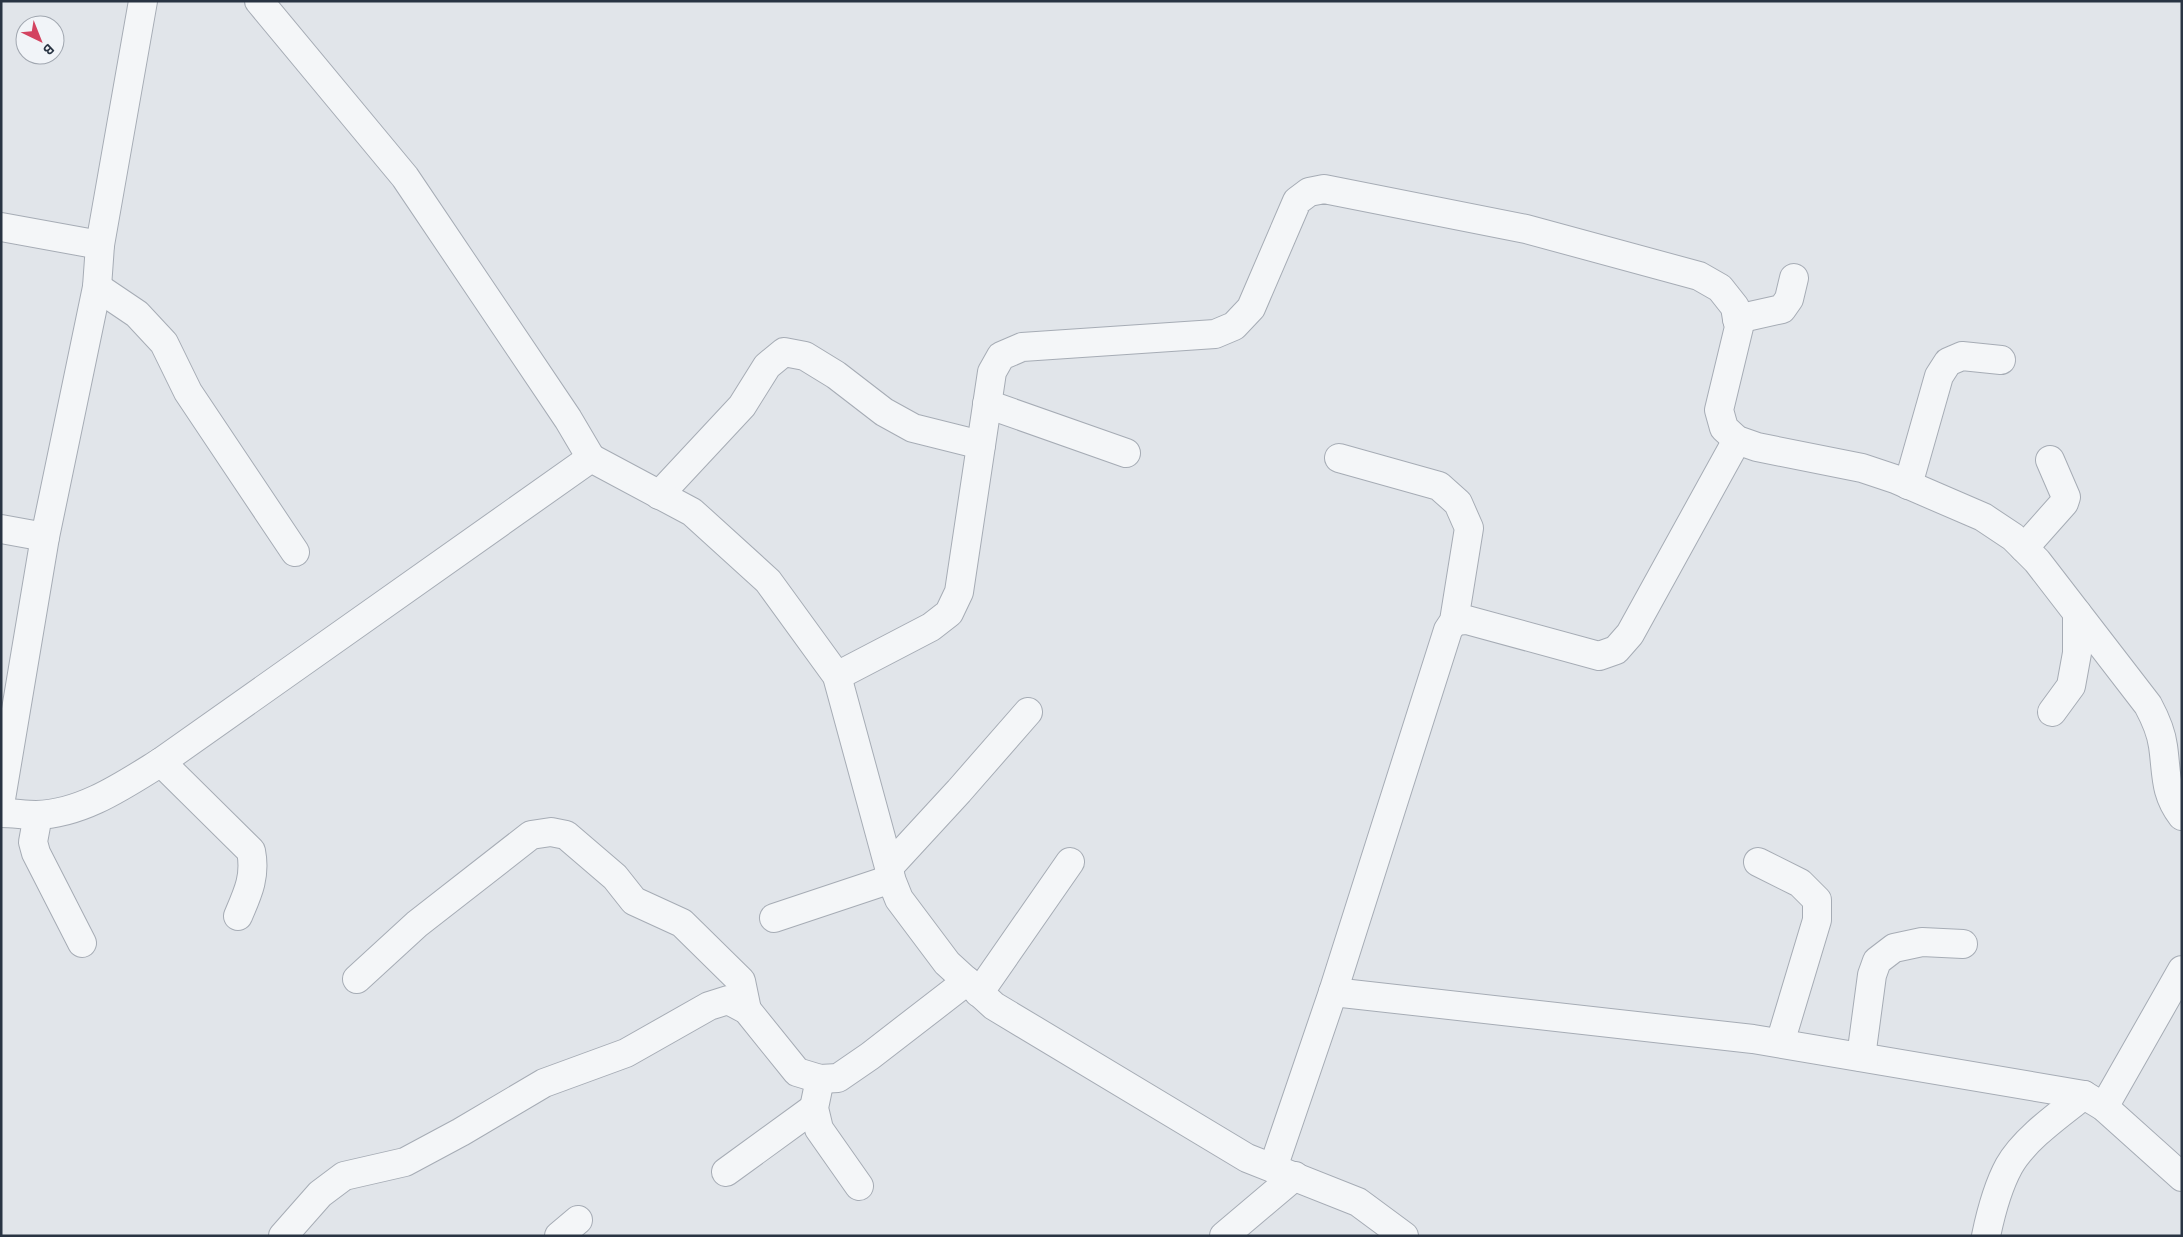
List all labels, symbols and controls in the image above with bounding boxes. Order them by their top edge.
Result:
north arrow [15,15,65,65]
text: B [40,40,58,59]

